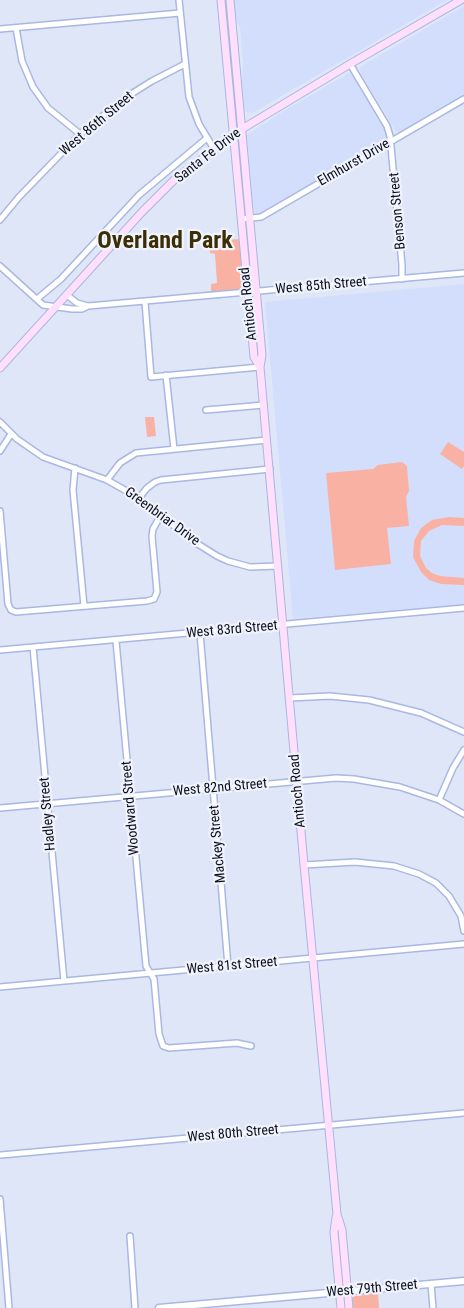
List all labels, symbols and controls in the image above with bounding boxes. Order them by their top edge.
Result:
street label: West 86th Street [57,88,137,160]
street label: Santa Fe Drive [172,125,244,187]
street label: Elmhurst Drive [315,136,393,190]
street label: Benson Street [386,172,410,250]
district label: Overland Park [97,228,233,256]
street label: Antioch Road [237,266,261,342]
street label: West 85th Street [275,274,367,298]
street label: Greenbriar Drive [121,484,203,550]
street label: West 83rd Street [186,618,278,642]
street label: Antioch Road [286,754,310,828]
street label: Woodward Street [119,760,143,856]
street label: Hadley Street [36,776,60,852]
street label: West 82nd Street [172,776,268,800]
street label: Mackey Street [206,804,230,884]
street label: West 81st Street [186,954,278,978]
street label: West 80th Street [187,1122,279,1146]
street label: West 79th Street [326,1277,418,1301]

